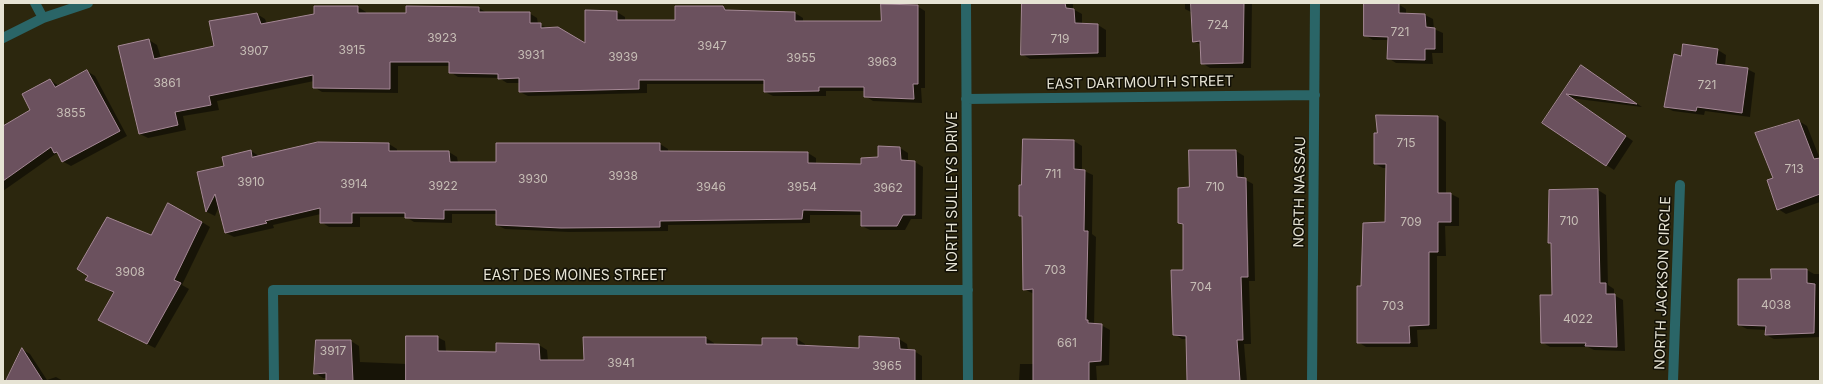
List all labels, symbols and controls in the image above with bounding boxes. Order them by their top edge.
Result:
house number: 724 [1207,18,1229,32]
house number: 721 [1391,25,1409,39]
house number: 3923 [427,31,457,45]
house number: 719 [1050,32,1070,46]
house number: 3947 [697,39,727,53]
house number: 3915 [338,43,366,57]
house number: 3907 [240,44,268,58]
house number: 3931 [517,48,545,62]
house number: 3939 [608,50,638,64]
house number: 3955 [786,51,816,65]
house number: 3963 [867,55,897,69]
street label: EAST DARTMOUTH STREET [1046,73,1234,93]
house number: 3861 [153,76,181,90]
house number: 721 [1698,78,1716,92]
house number: 3855 [56,106,86,120]
street label: NORTH SULLEYS DRIVE [945,112,961,272]
street label: NORTH NASSAU [1291,136,1309,248]
house number: 715 [1397,136,1415,150]
house number: 713 [1784,162,1804,176]
house number: 711 [1045,167,1061,181]
house number: 3938 [608,169,638,183]
house number: 3930 [518,172,548,186]
house number: 3910 [237,175,265,189]
house number: 3914 [340,177,368,191]
house number: 3922 [428,179,458,193]
house number: 3946 [696,180,726,194]
house number: 3954 [787,180,817,194]
house number: 710 [1205,180,1225,194]
house number: 3962 [873,181,903,195]
street label: NORTH JACKSON CIRCLE [1652,196,1674,370]
house number: 710 [1559,214,1579,228]
house number: 709 [1400,215,1422,229]
house number: 703 [1044,263,1066,277]
house number: 3908 [115,265,145,279]
street label: EAST DES MOINES STREET [483,268,667,284]
house number: 704 [1190,280,1212,294]
house number: 4038 [1761,298,1791,312]
house number: 703 [1382,299,1404,313]
house number: 4022 [1563,312,1593,326]
house number: 661 [1057,336,1077,350]
house number: 3917 [320,344,346,358]
house number: 3941 [607,356,635,370]
house number: 3965 [872,359,902,373]

